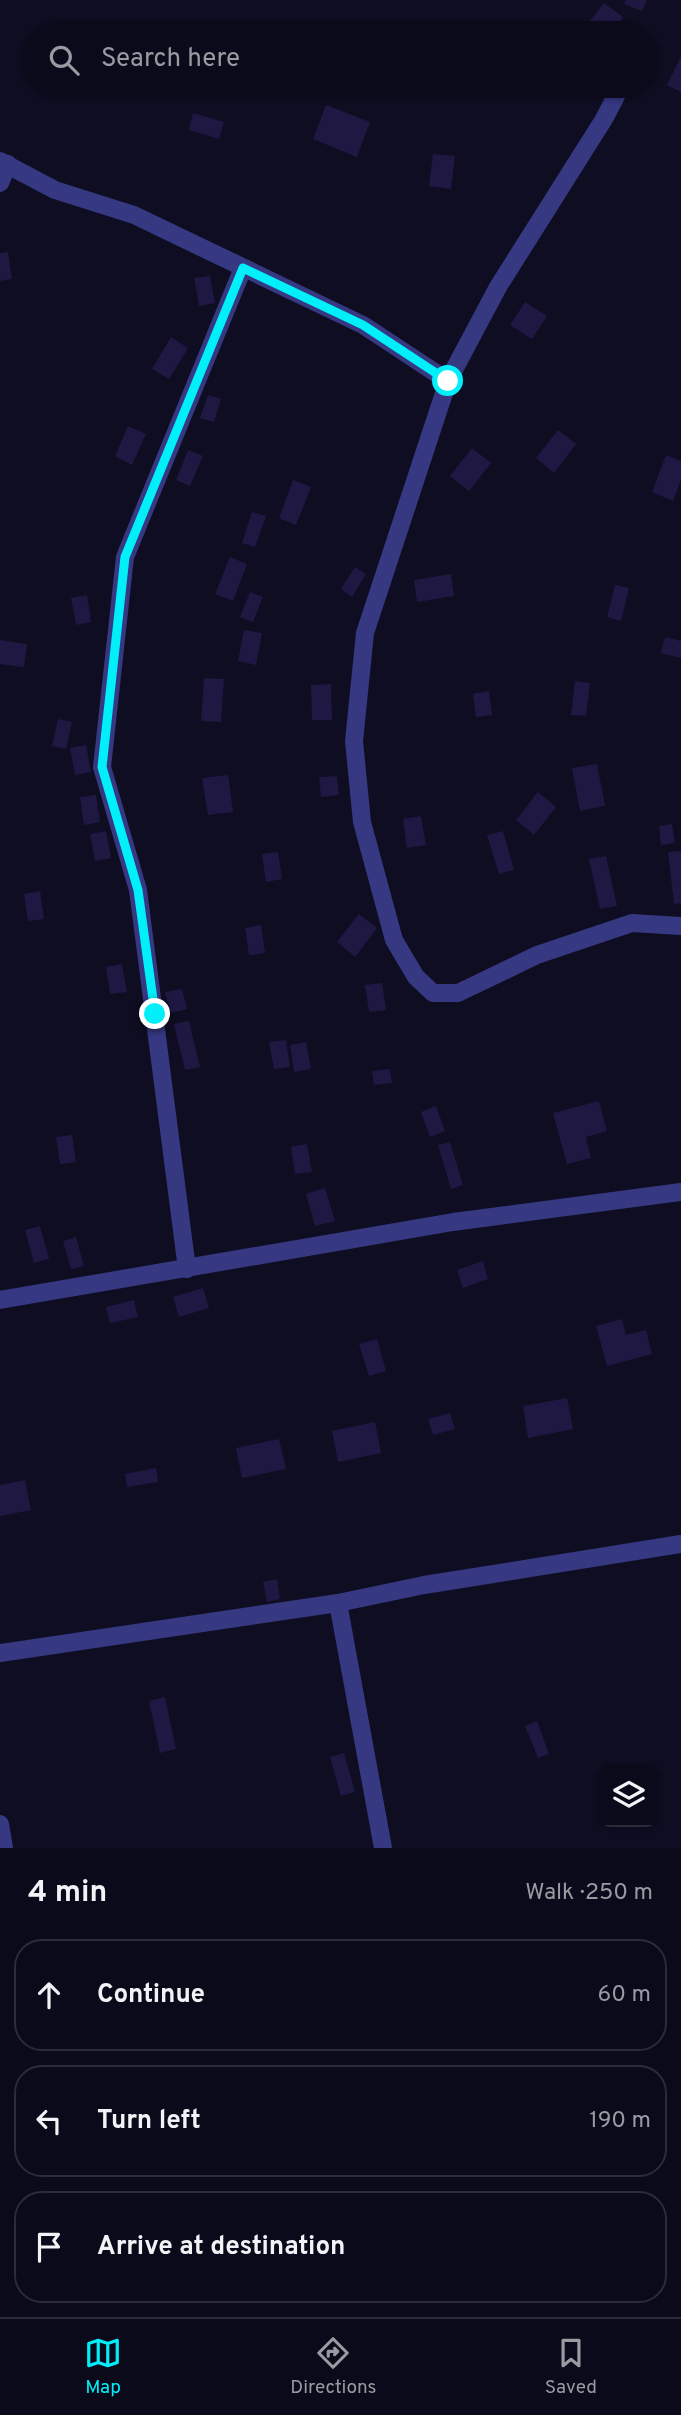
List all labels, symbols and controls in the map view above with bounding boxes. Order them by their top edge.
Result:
search box [21,21,660,98]
icon: search [45,41,83,79]
text: Search here [101,43,240,76]
route start [432,365,463,396]
route end [139,998,170,1029]
map controls [597,1764,660,1827]
button: layers [597,1764,660,1827]
text: 4 min [28,1875,107,1912]
text: Walk · 250 m [525,1879,653,1908]
icon: ahead [30,1976,68,2014]
text: Continue [97,1979,205,2012]
text: 60 m [598,1981,651,2010]
icon: left [30,2102,68,2140]
text: Turn left [97,2105,201,2138]
text: 190 m [589,2107,651,2136]
icon: arrive [30,2228,68,2266]
text: Arrive at destination [97,2231,345,2264]
tab: Map [84,2334,122,2400]
tab: Directions [290,2334,377,2400]
tab: Saved [545,2334,597,2400]

